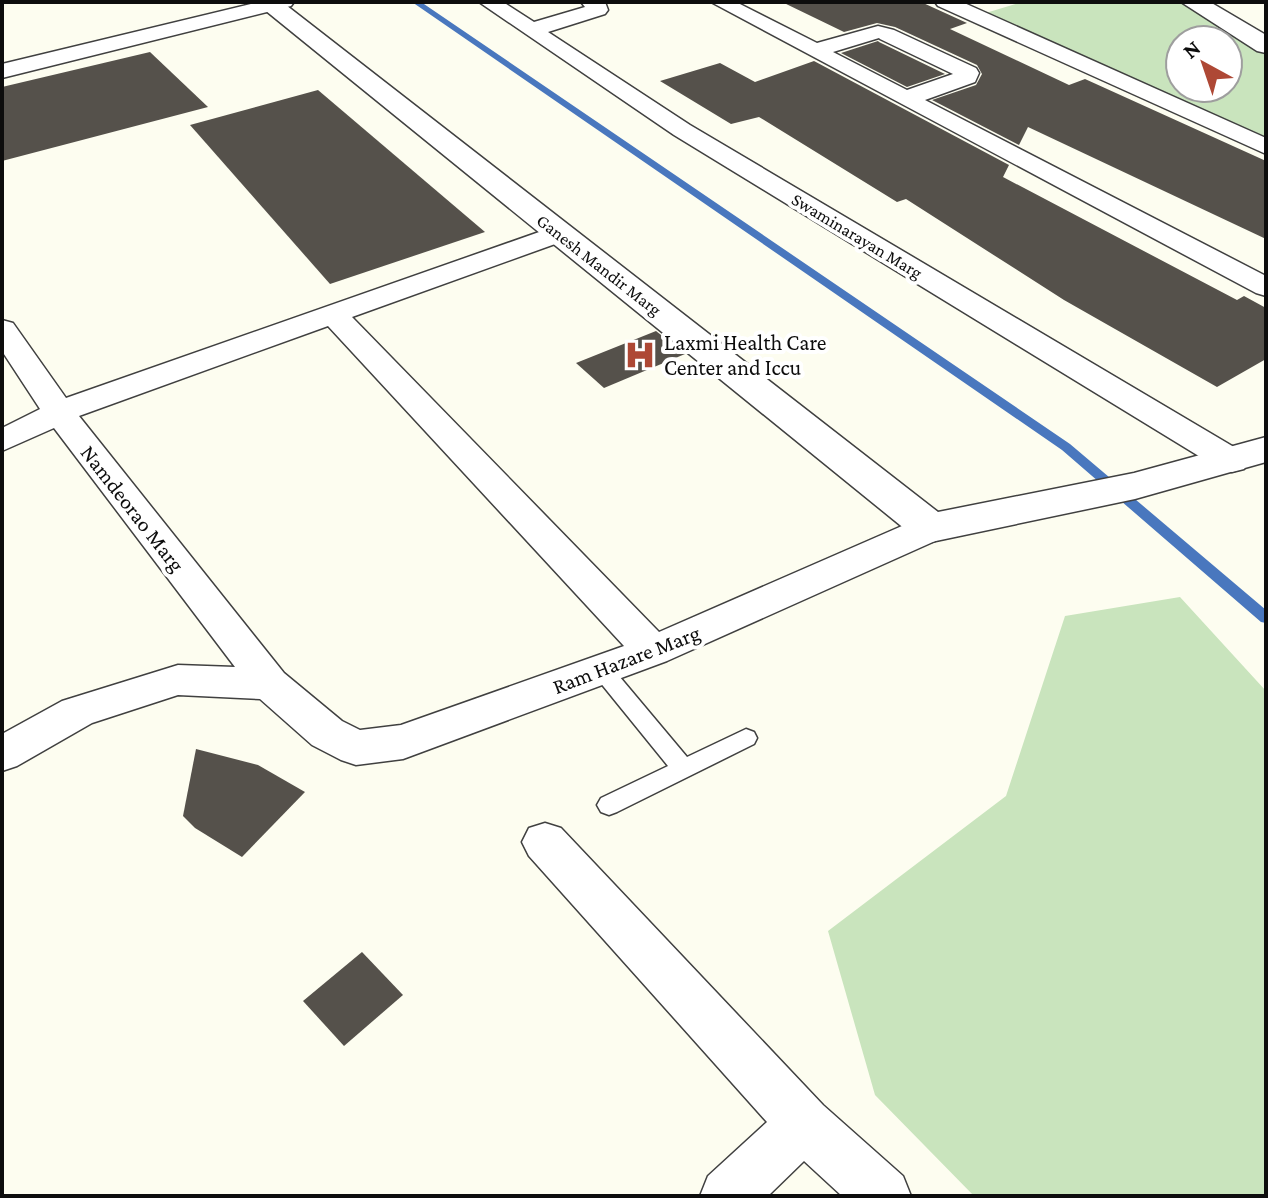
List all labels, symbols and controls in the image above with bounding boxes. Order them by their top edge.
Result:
north arrow [1164,24,1244,104]
text: N [1178,35,1205,63]
street label: Swaminarayan Marg [788,189,926,283]
street label: Ganesh Mandir Marg [533,210,665,320]
place label: Laxmi Health Care Center and Iccu [664,330,826,380]
hospital icon: Laxmi Health Care Center and Iccu [623,338,657,372]
street label: Namdeorao Marg [76,440,190,577]
street label: Ram Hazare Marg [549,620,704,699]

